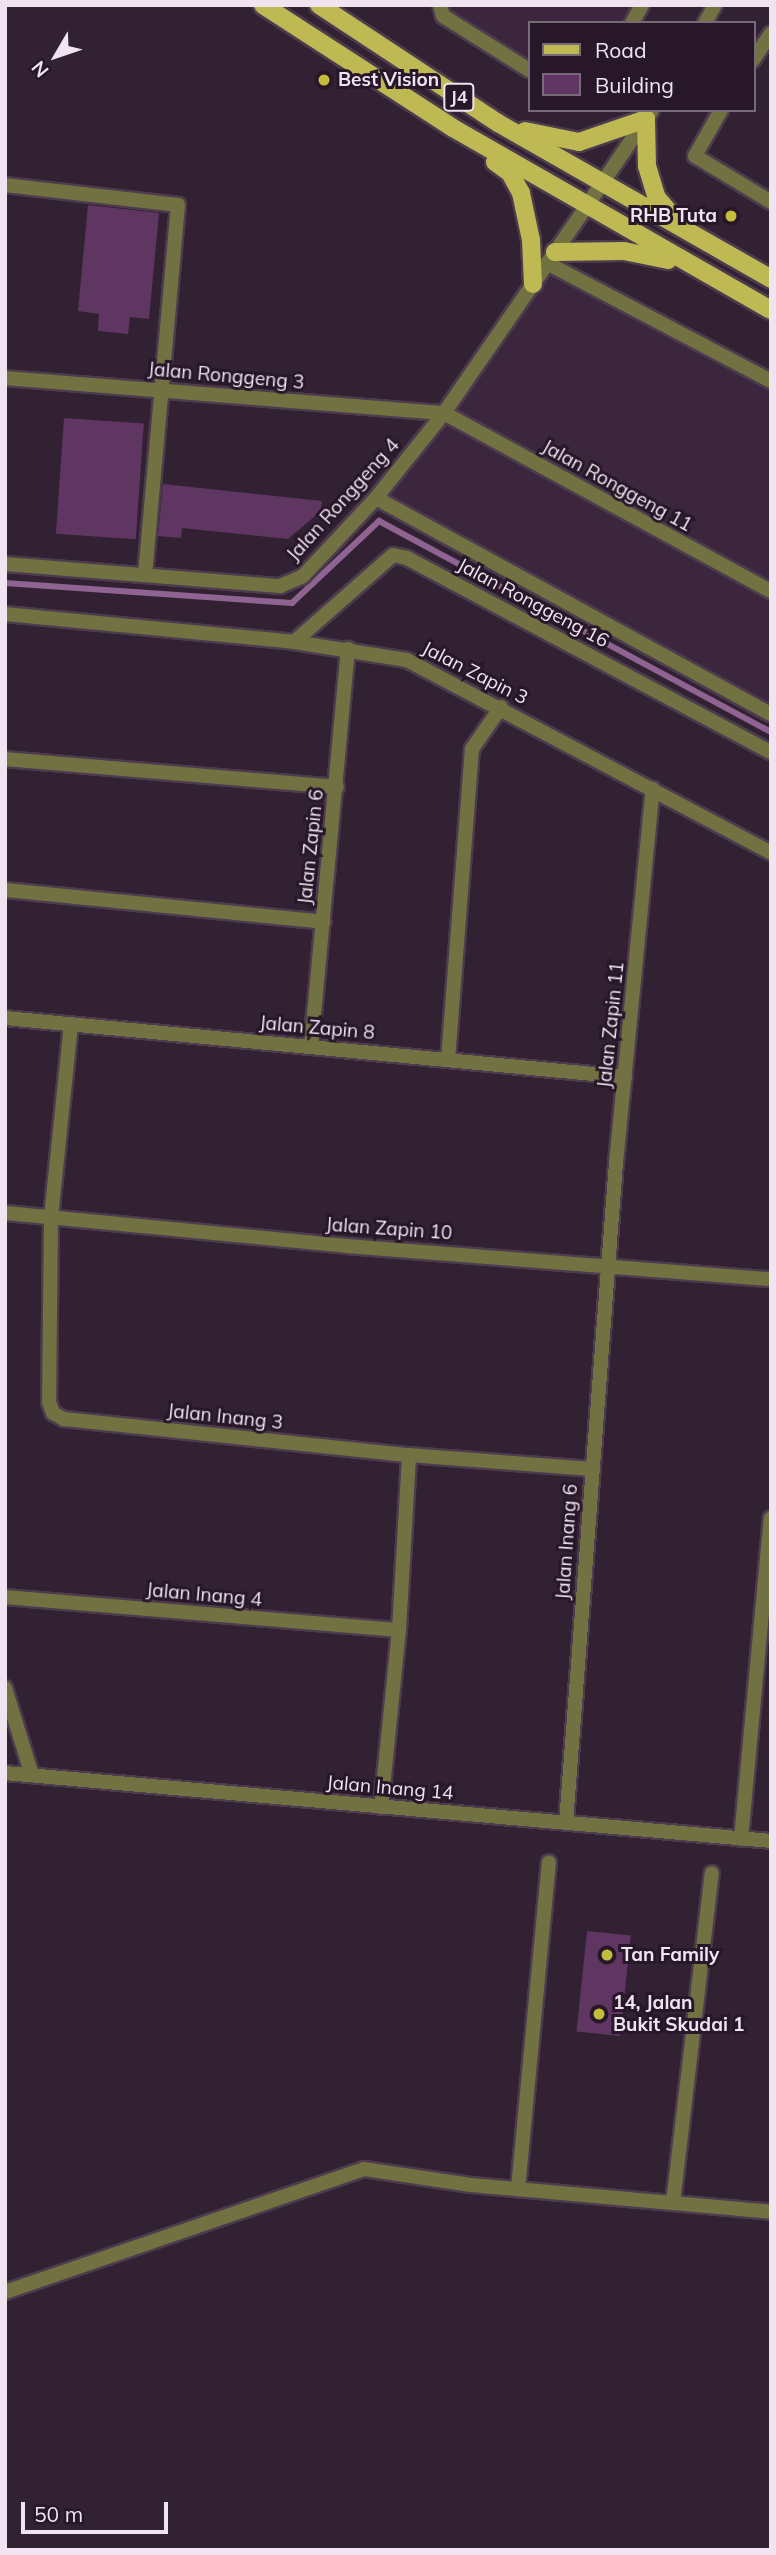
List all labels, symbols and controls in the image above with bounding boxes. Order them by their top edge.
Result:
north arrow [21,21,91,91]
legend [528,21,755,112]
text: Road [595,37,646,63]
text: N [26,56,54,82]
place label: Best Vision [338,69,439,91]
marker: Best Vision [316,72,332,88]
text: Building [595,72,674,98]
road number: J4 [443,82,475,112]
place label: RHB Tuta [630,205,717,227]
marker: RHB Tuta [723,208,739,224]
street label: Jalan Ronggeng 3 [147,358,305,394]
street label: Jalan Ronggeng 4 [282,434,404,566]
street label: Jalan Ronggeng 11 [538,435,696,537]
street label: Jalan Ronggeng 16 [453,553,613,653]
street label: Jalan Zapin 3 [418,637,532,709]
street label: Jalan Zapin 6 [294,788,328,906]
street label: Jalan Zapin 11 [593,961,629,1089]
street label: Jalan Zapin 8 [258,1012,376,1044]
street label: Jalan Zapin 10 [325,1213,453,1245]
street label: Jalan Inang 3 [166,1400,284,1434]
street label: Jalan Inang 6 [552,1483,582,1601]
street label: Jalan Inang 4 [145,1579,263,1611]
street label: Jalan Inang 14 [326,1771,454,1805]
place label: Tan Family [621,1944,719,1966]
marker: Tan Family [599,1947,615,1963]
place label: 14, Jalan Bukit Skudai 1 [613,1992,744,2036]
marker: 14, Jalan Bukit Skudai 1 [591,2006,607,2022]
scale bar [24,2488,172,2532]
text: 50 m [34,2501,83,2527]

